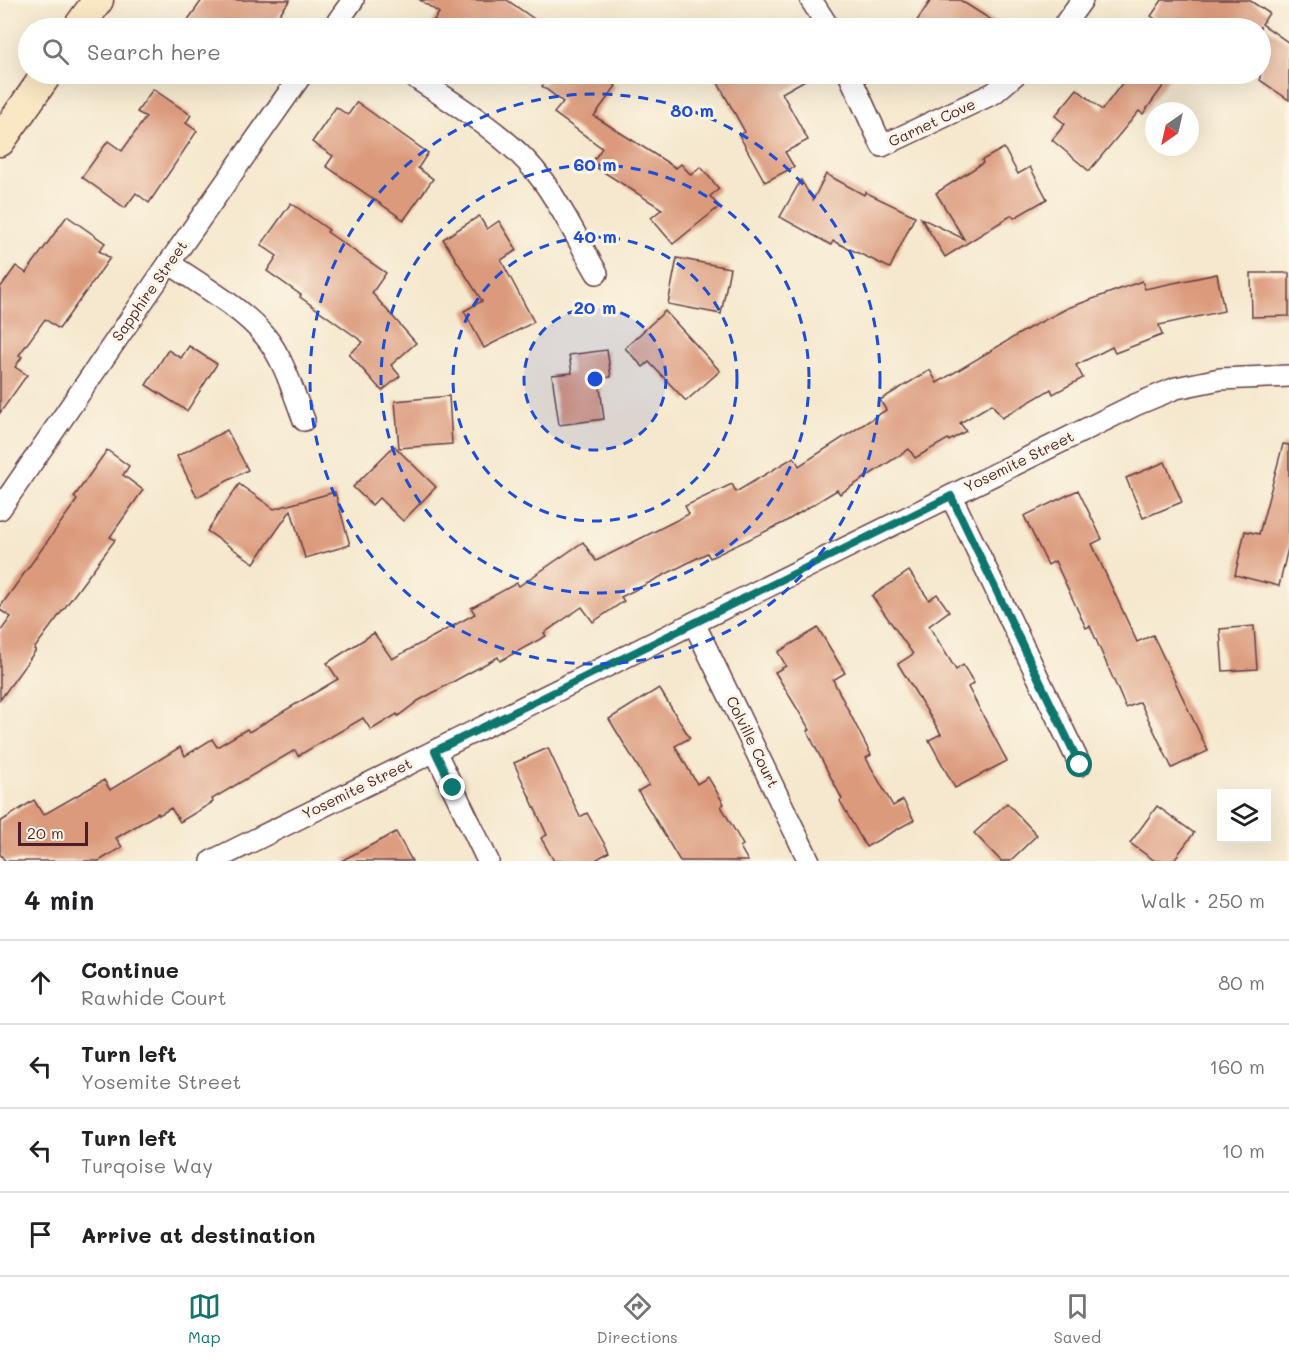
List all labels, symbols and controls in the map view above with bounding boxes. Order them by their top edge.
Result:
search box [18,18,1271,84]
icon: search [39,35,72,68]
text: Search here [87,37,221,66]
street label: Garnet Cove [885,93,978,151]
text: 80 m [670,98,714,122]
north arrow [1145,102,1199,156]
text: 60 m [573,152,617,176]
text: 40 m [573,224,617,248]
street label: Sapphire Street [107,236,191,345]
text: 20 m [574,295,616,319]
centre of rings [585,369,605,389]
street label: Yosemite Street [960,426,1077,496]
street label: Colville Court [722,692,784,791]
route start [1066,751,1092,777]
street label: Yosemite Street [298,753,415,823]
route end [439,774,465,800]
map controls [1217,789,1271,843]
button: layers [1217,789,1271,843]
scale bar [18,819,88,846]
text: 20 m [27,822,64,843]
text: 4 min [24,883,94,917]
text: Walk · 250 m [1140,887,1265,913]
text: Continue [81,955,179,984]
icon: ahead [24,966,57,999]
text: 80 m [1218,969,1265,995]
text: Rawhide Court [81,984,227,1010]
text: Turn left [81,1039,177,1068]
icon: left [24,1050,57,1083]
text: 160 m [1209,1053,1265,1079]
text: Yosemite Street [81,1068,241,1094]
text: Turn left [81,1123,177,1152]
icon: left [24,1134,57,1167]
text: 10 m [1221,1137,1265,1163]
text: Turqoise Way [81,1152,213,1178]
icon: arrive [24,1218,57,1251]
text: Arrive at destination [81,1220,316,1249]
tab: Map [188,1290,221,1347]
tab: Directions [597,1290,678,1347]
tab: Saved [1054,1290,1101,1347]

